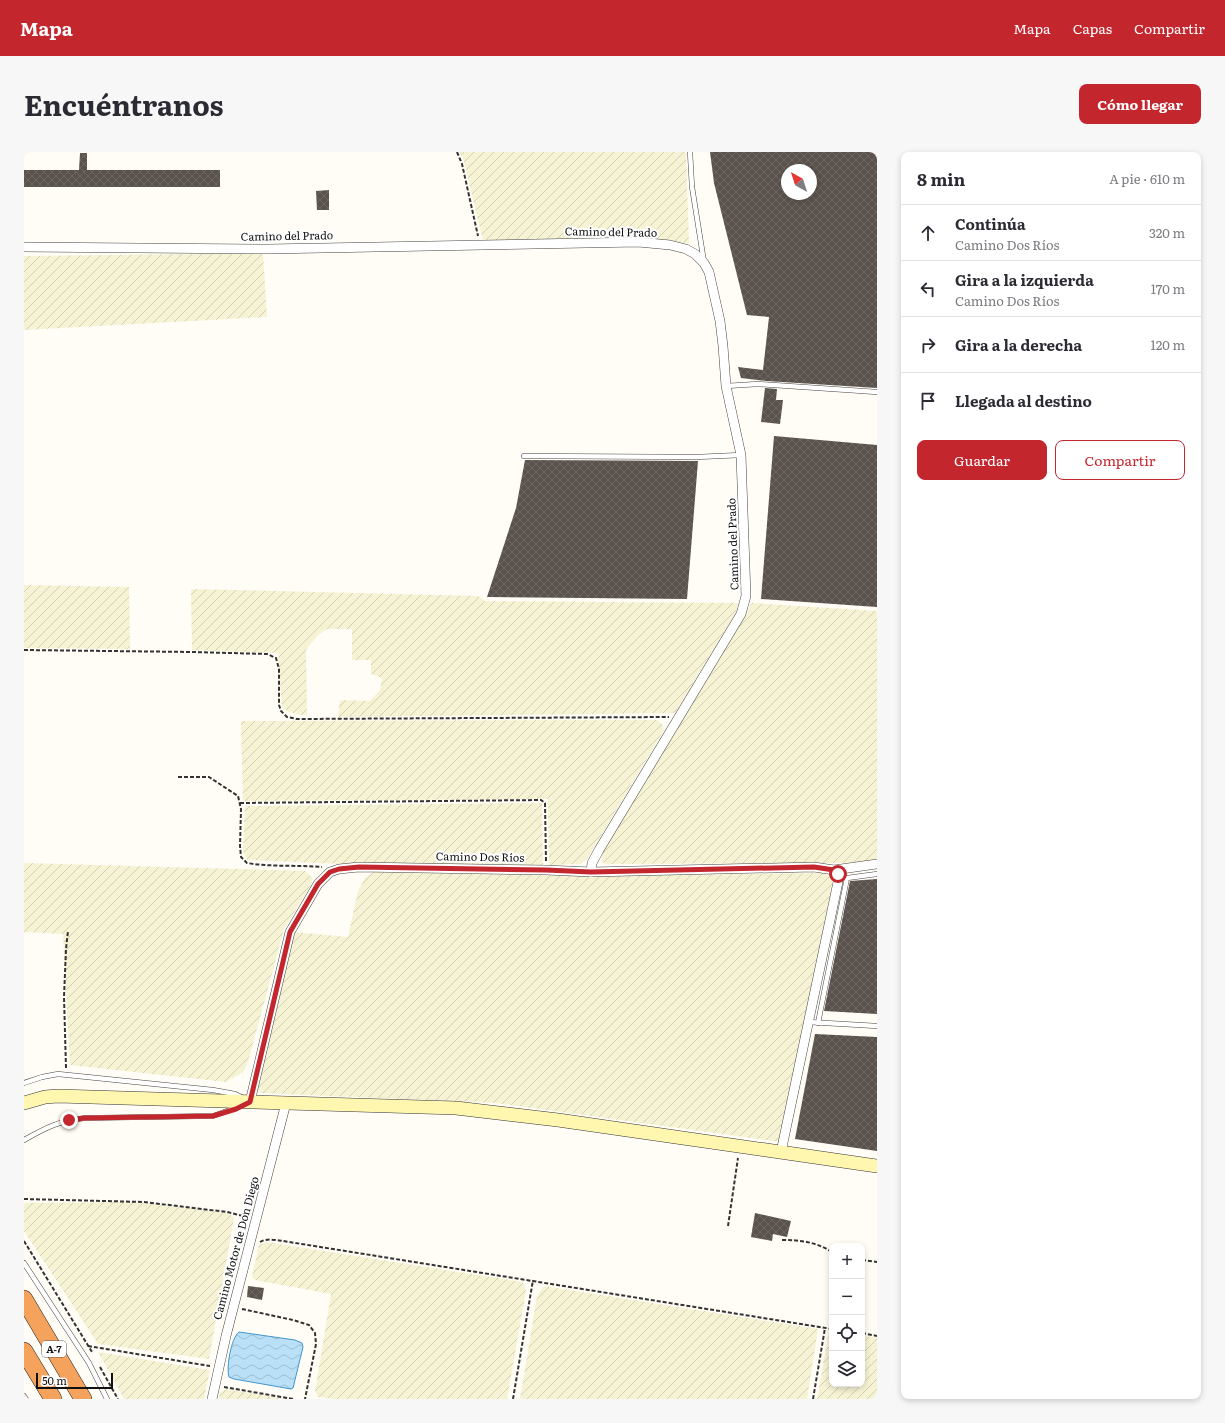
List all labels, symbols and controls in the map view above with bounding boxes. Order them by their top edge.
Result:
text: Mapa [20,14,73,42]
text: Mapa [1013,18,1051,38]
text: Capas [1073,18,1112,38]
text: Compartir [1134,18,1205,38]
text: Encuéntranos [24,83,223,125]
button: Cómo llegar [1079,84,1201,124]
north arrow [781,164,817,200]
text: 8 min [917,166,965,191]
text: A pie · 610 m [1109,169,1185,188]
text: Continúa [955,212,1026,235]
street label: Camino del Prado [565,222,657,240]
icon: ahead [917,222,939,244]
text: 320 m [1149,223,1185,242]
street label: Camino del Prado [241,226,333,244]
text: Camino Dos Ríos [955,235,1059,254]
text: Gira a la izquierda [955,268,1094,291]
icon: left [917,278,939,300]
text: 170 m [1151,279,1185,298]
text: Camino Dos Ríos [955,291,1059,310]
text: Gira a la derecha [955,333,1082,356]
icon: right [917,334,939,356]
text: 120 m [1150,335,1185,354]
text: Llegada al destino [955,389,1092,412]
icon: arrive [917,390,939,412]
button: Guardar [917,440,1047,480]
button: Compartir [1055,440,1185,480]
street label: Camino del Prado [722,498,742,590]
street label: Camino Dos Ríos [436,847,524,865]
route start [829,865,847,883]
route end [60,1111,78,1129]
street label: Camino Motor de Don Diego [208,1174,262,1321]
map controls [829,1243,865,1387]
button: + [829,1243,865,1279]
button: − [829,1279,865,1315]
button: locate [829,1315,865,1351]
road number: A-7 [42,1341,66,1357]
button: layers [829,1351,865,1387]
scale bar [36,1371,113,1390]
text: 50 m [42,1372,67,1388]

